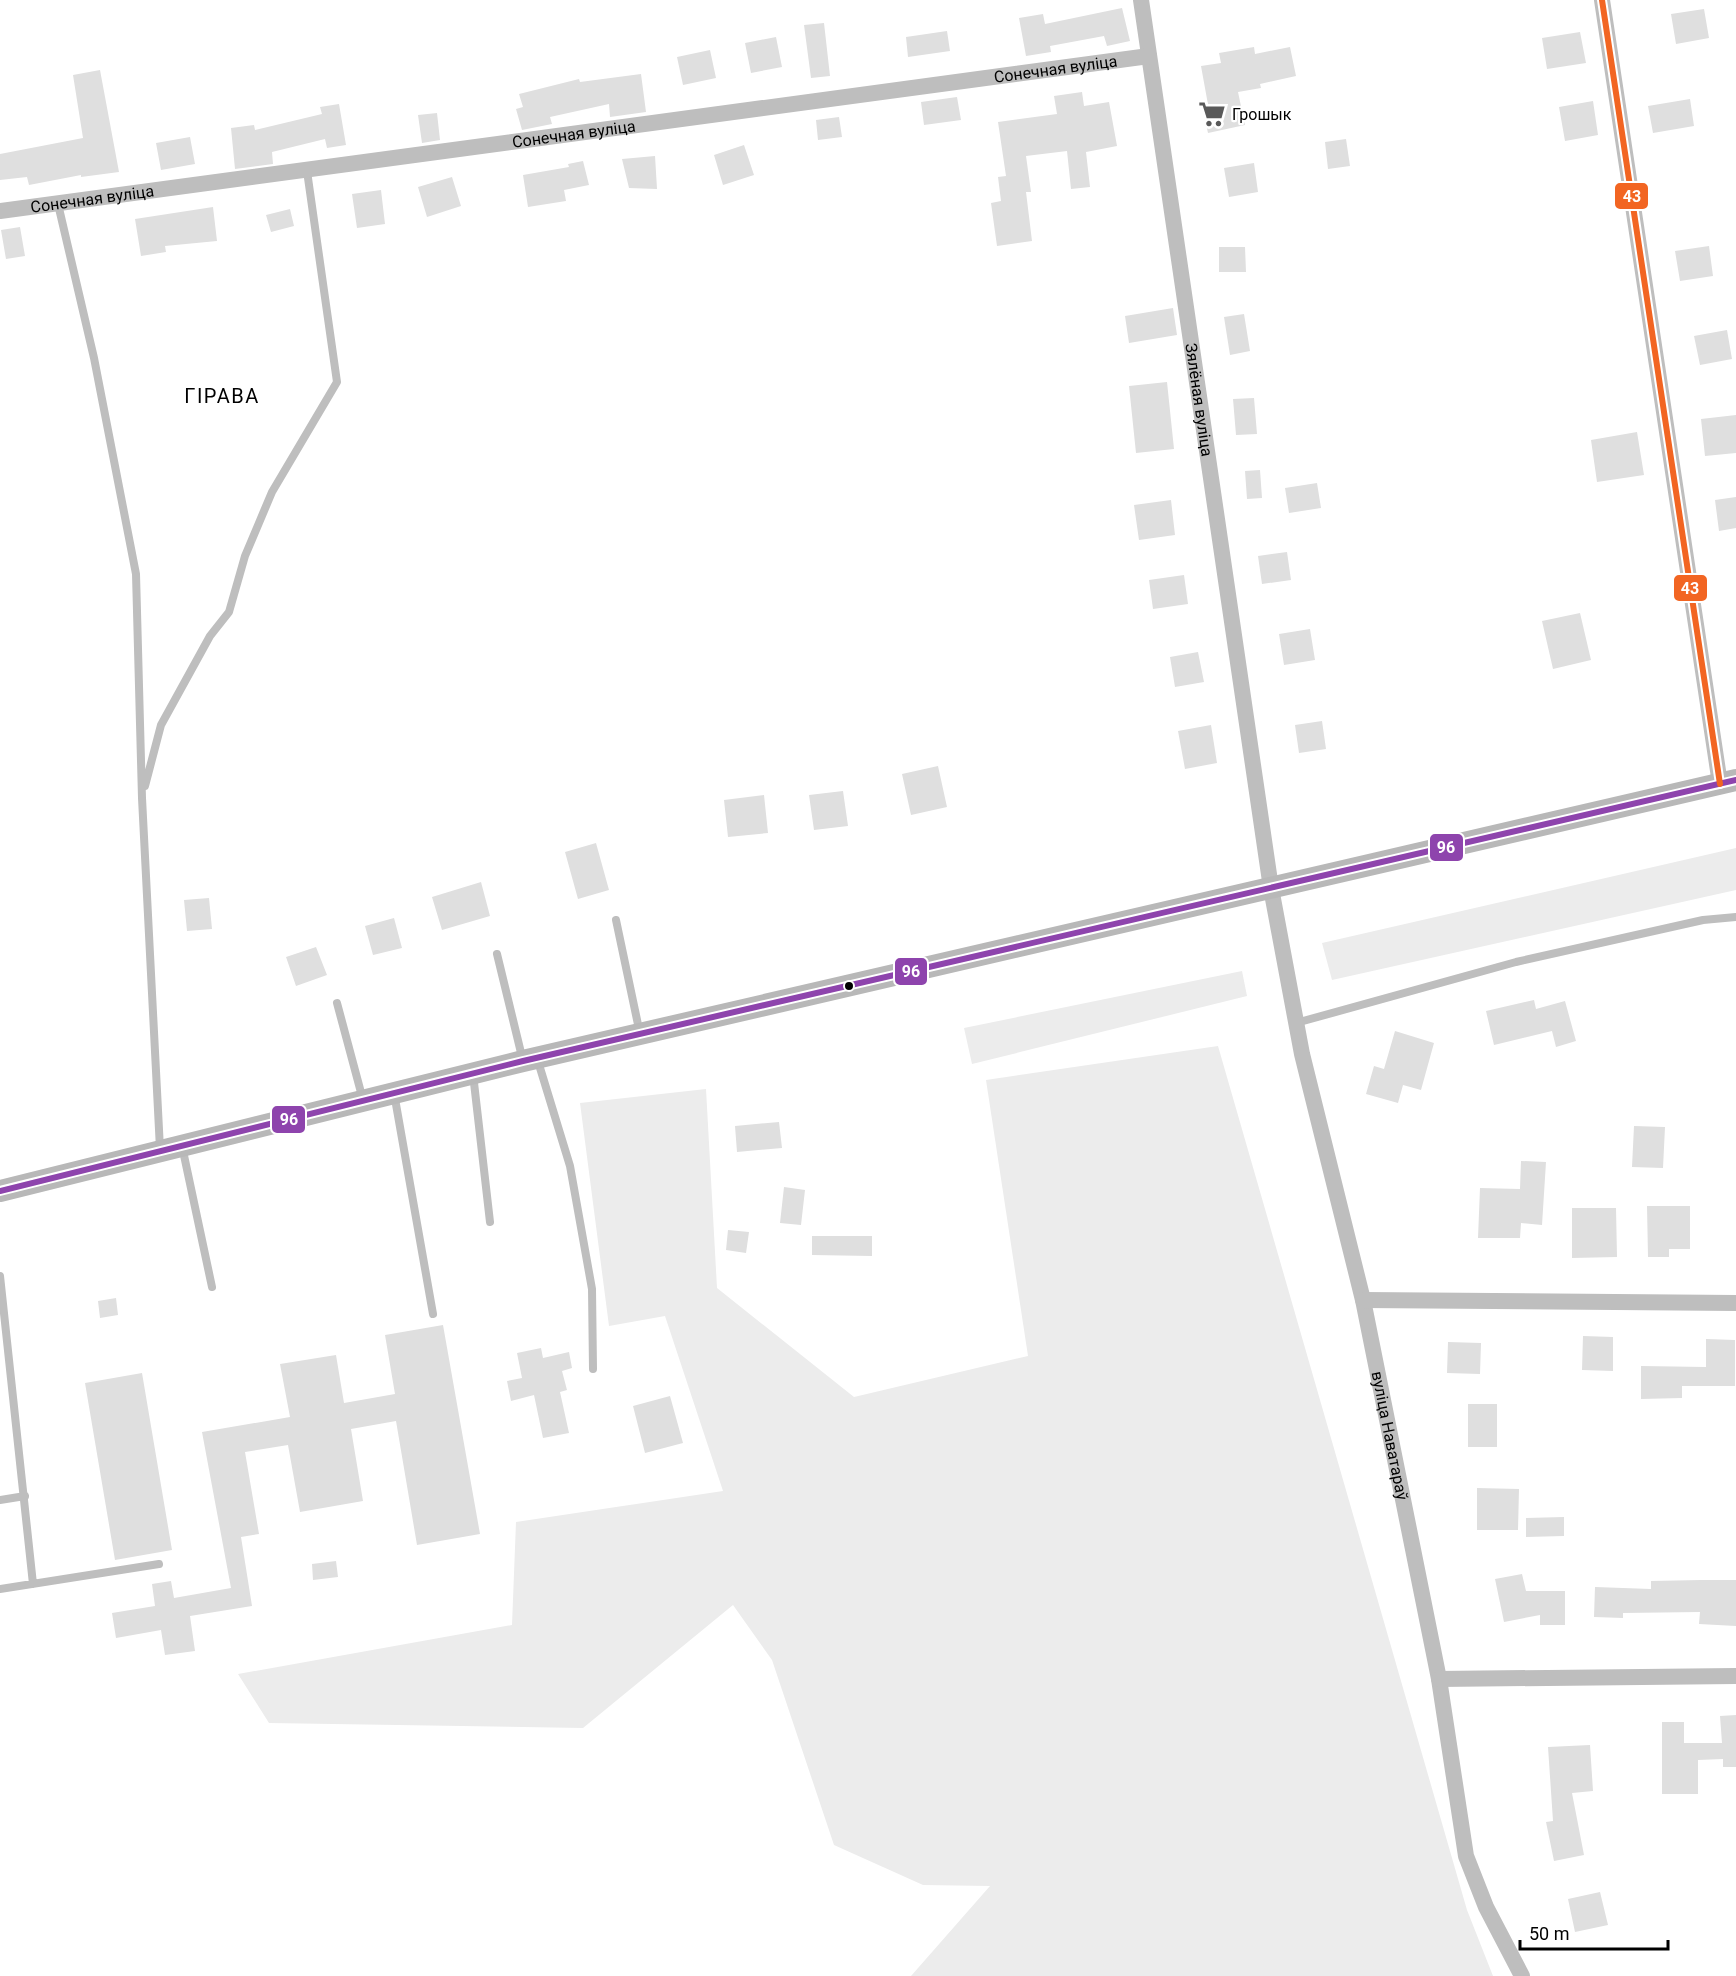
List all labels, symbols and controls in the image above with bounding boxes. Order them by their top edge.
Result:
street label: Сонечная вуліца [993,51,1118,86]
supermarket icon: Грошык [1197,99,1227,129]
place label: Грошык [1232,105,1292,124]
street label: Сонечная вуліца [511,116,637,151]
street label: Сонечная вуліца [29,181,155,216]
line badge: 43 [1614,182,1649,210]
text: 43 [1623,187,1641,206]
street label: Зялёная вуліца [1182,342,1217,458]
district label: ГІРАВА [184,384,260,408]
line badge: 43 [1673,574,1708,602]
text: 43 [1681,579,1699,598]
line badge: 96 [1429,833,1464,862]
text: 96 [1437,838,1455,857]
line badge: 96 [894,957,928,986]
text: 96 [902,962,920,981]
unlabelled marker [843,980,855,992]
line badge: 96 [271,1105,306,1134]
text: 96 [280,1110,298,1129]
street label: вуліца Наватараў [1368,1369,1412,1502]
scale bar [1520,1913,1668,1951]
text: 50 m [1529,1923,1569,1944]

